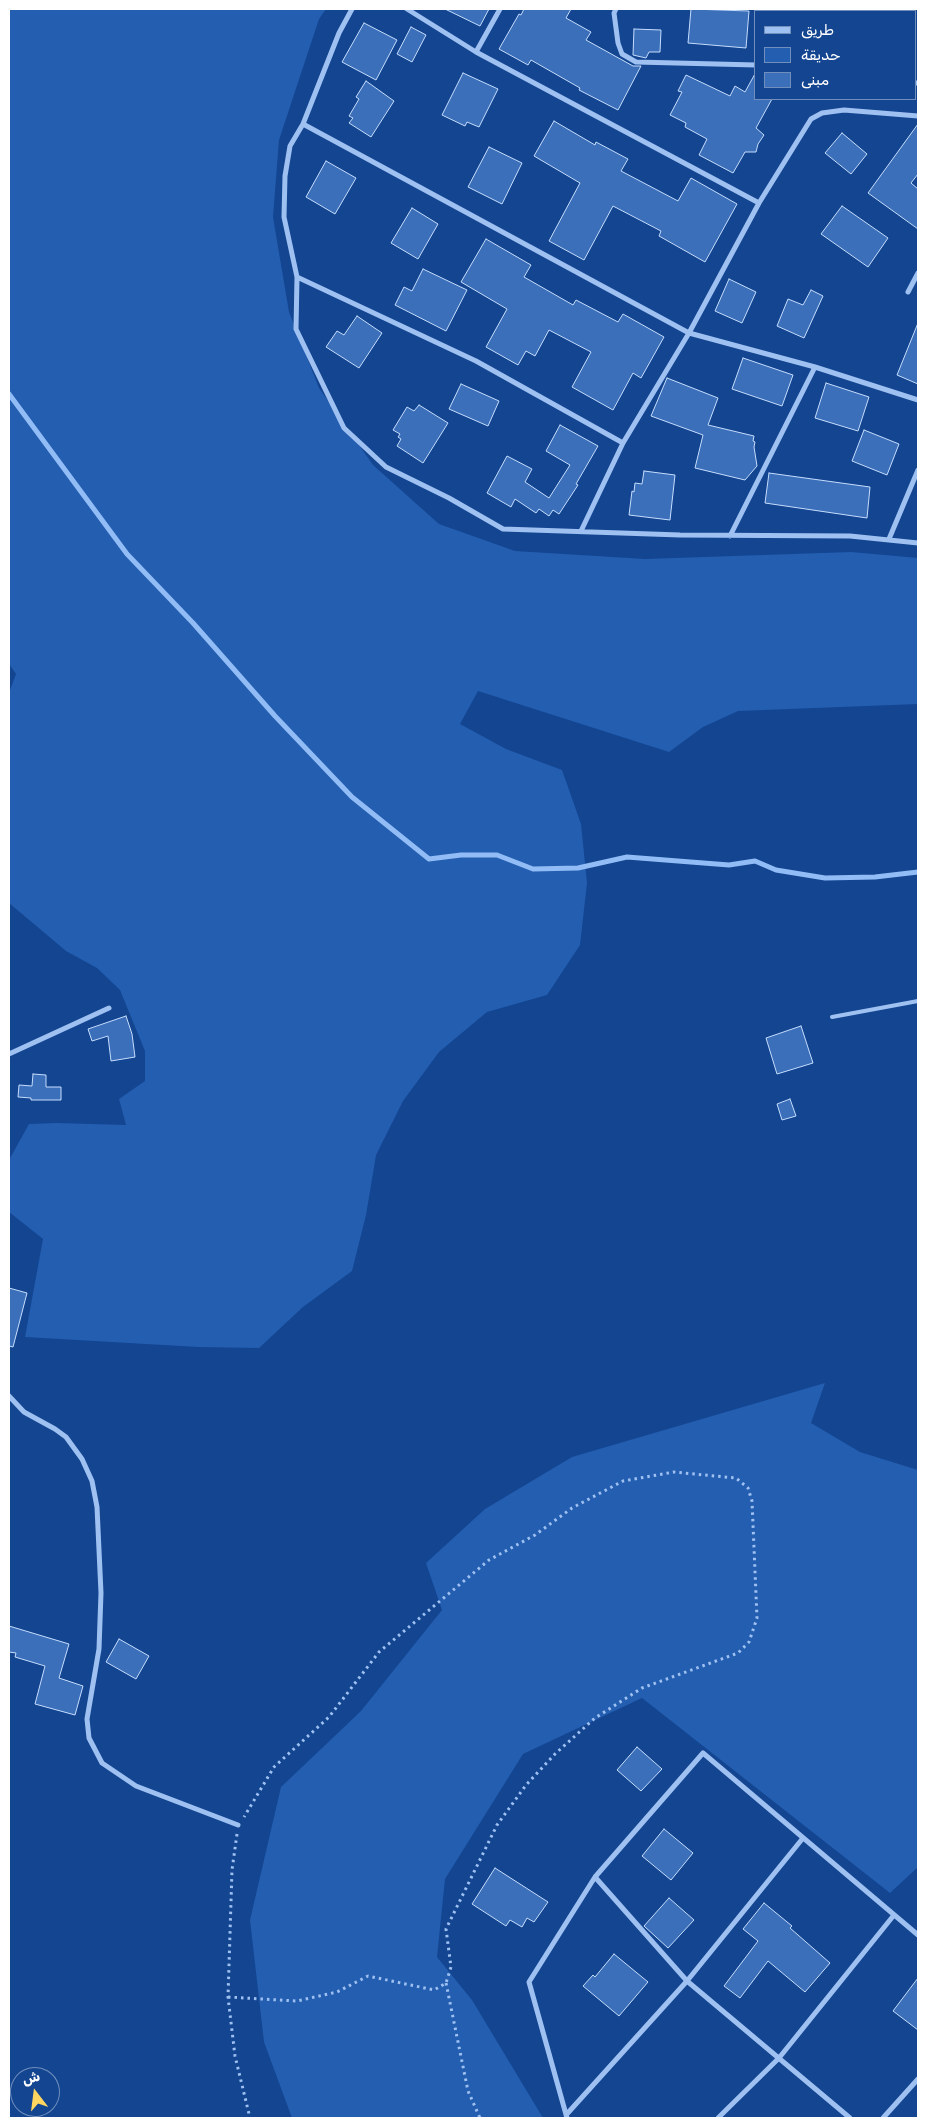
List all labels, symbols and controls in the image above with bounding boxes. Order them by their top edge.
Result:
legend [754,10,917,100]
text: طريق [801,21,834,39]
text: حديقة [801,46,841,64]
text: مبنى [801,71,829,89]
north arrow [10,2067,60,2117]
text: ش [20,2067,42,2089]

